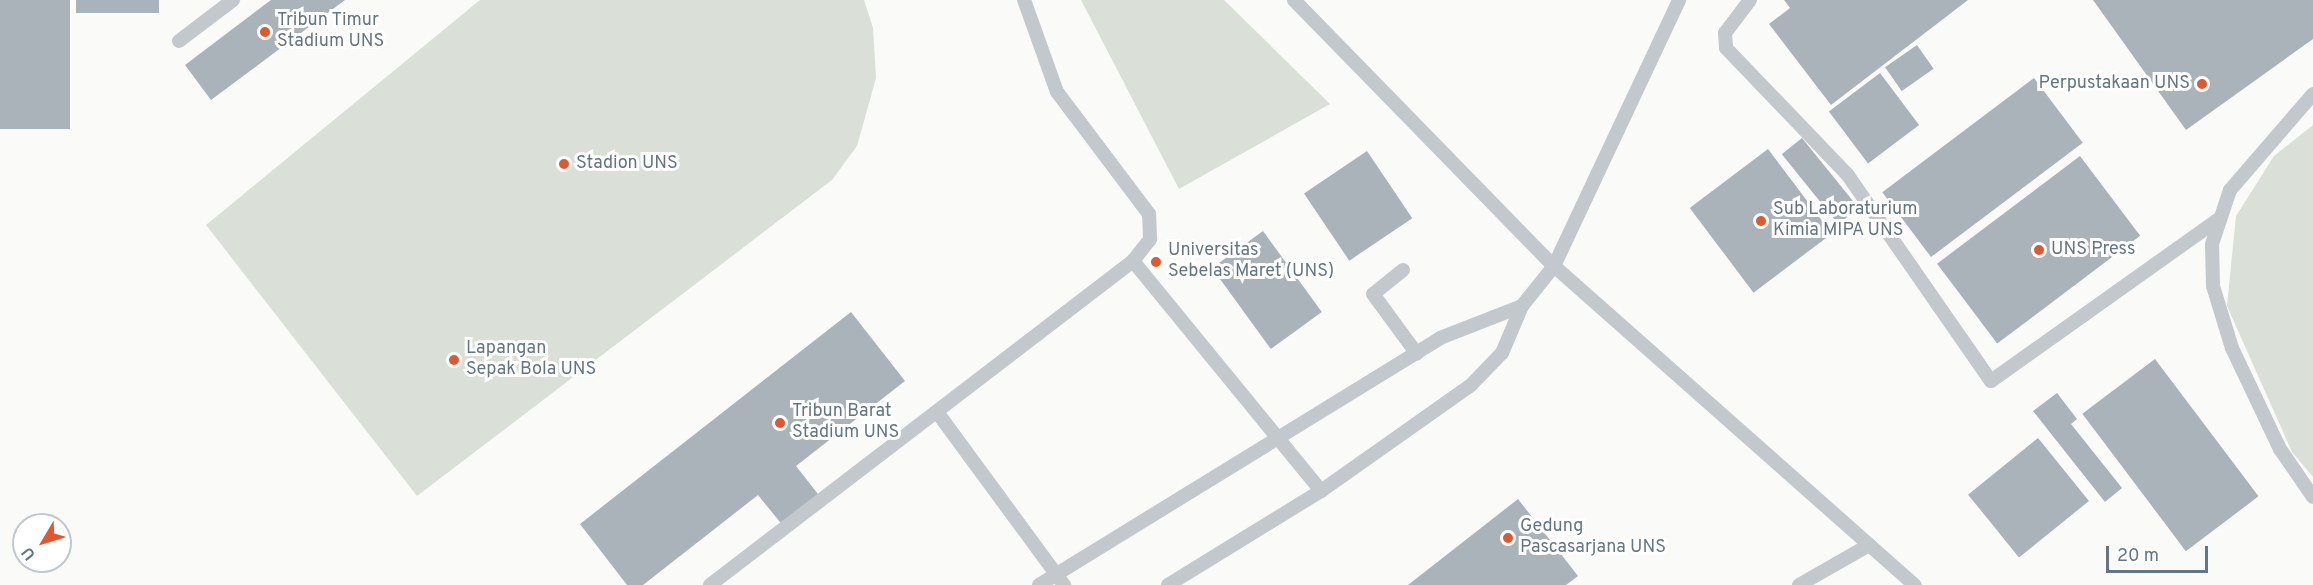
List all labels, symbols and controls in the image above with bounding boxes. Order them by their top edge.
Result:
place label: Tribun Timur Stadium UNS [277,11,384,54]
marker: Tribun Timur Stadium UNS [258,25,272,39]
place label: Perpustakaan UNS [2039,73,2190,95]
marker: Perpustakaan UNS [2195,77,2209,91]
place label: Stadion UNS [576,153,678,175]
marker: Stadion UNS [557,157,571,171]
place label: Sub Laboraturium Kimia MIPA UNS [1773,200,1918,242]
marker: Sub Laboraturium Kimia MIPA UNS [1754,214,1768,228]
place label: UNS Press [2051,239,2135,261]
place label: Universitas Sebelas Maret (UNS) [1168,241,1334,284]
marker: UNS Press [2032,243,2046,257]
marker: Universitas Sebelas Maret (UNS) [1149,255,1163,269]
place label: Lapangan Sepak Bola UNS [466,339,596,382]
marker: Lapangan Sepak Bola UNS [447,353,461,367]
place label: Tribun Barat Stadium UNS [792,402,899,444]
marker: Tribun Barat Stadium UNS [773,416,787,430]
north arrow [12,513,72,573]
place label: Gedung Pascasarjana UNS [1520,517,1666,560]
marker: Gedung Pascasarjana UNS [1501,531,1515,545]
scale bar [2109,534,2211,572]
text: U [18,542,41,564]
text: 20 m [2117,545,2159,568]

